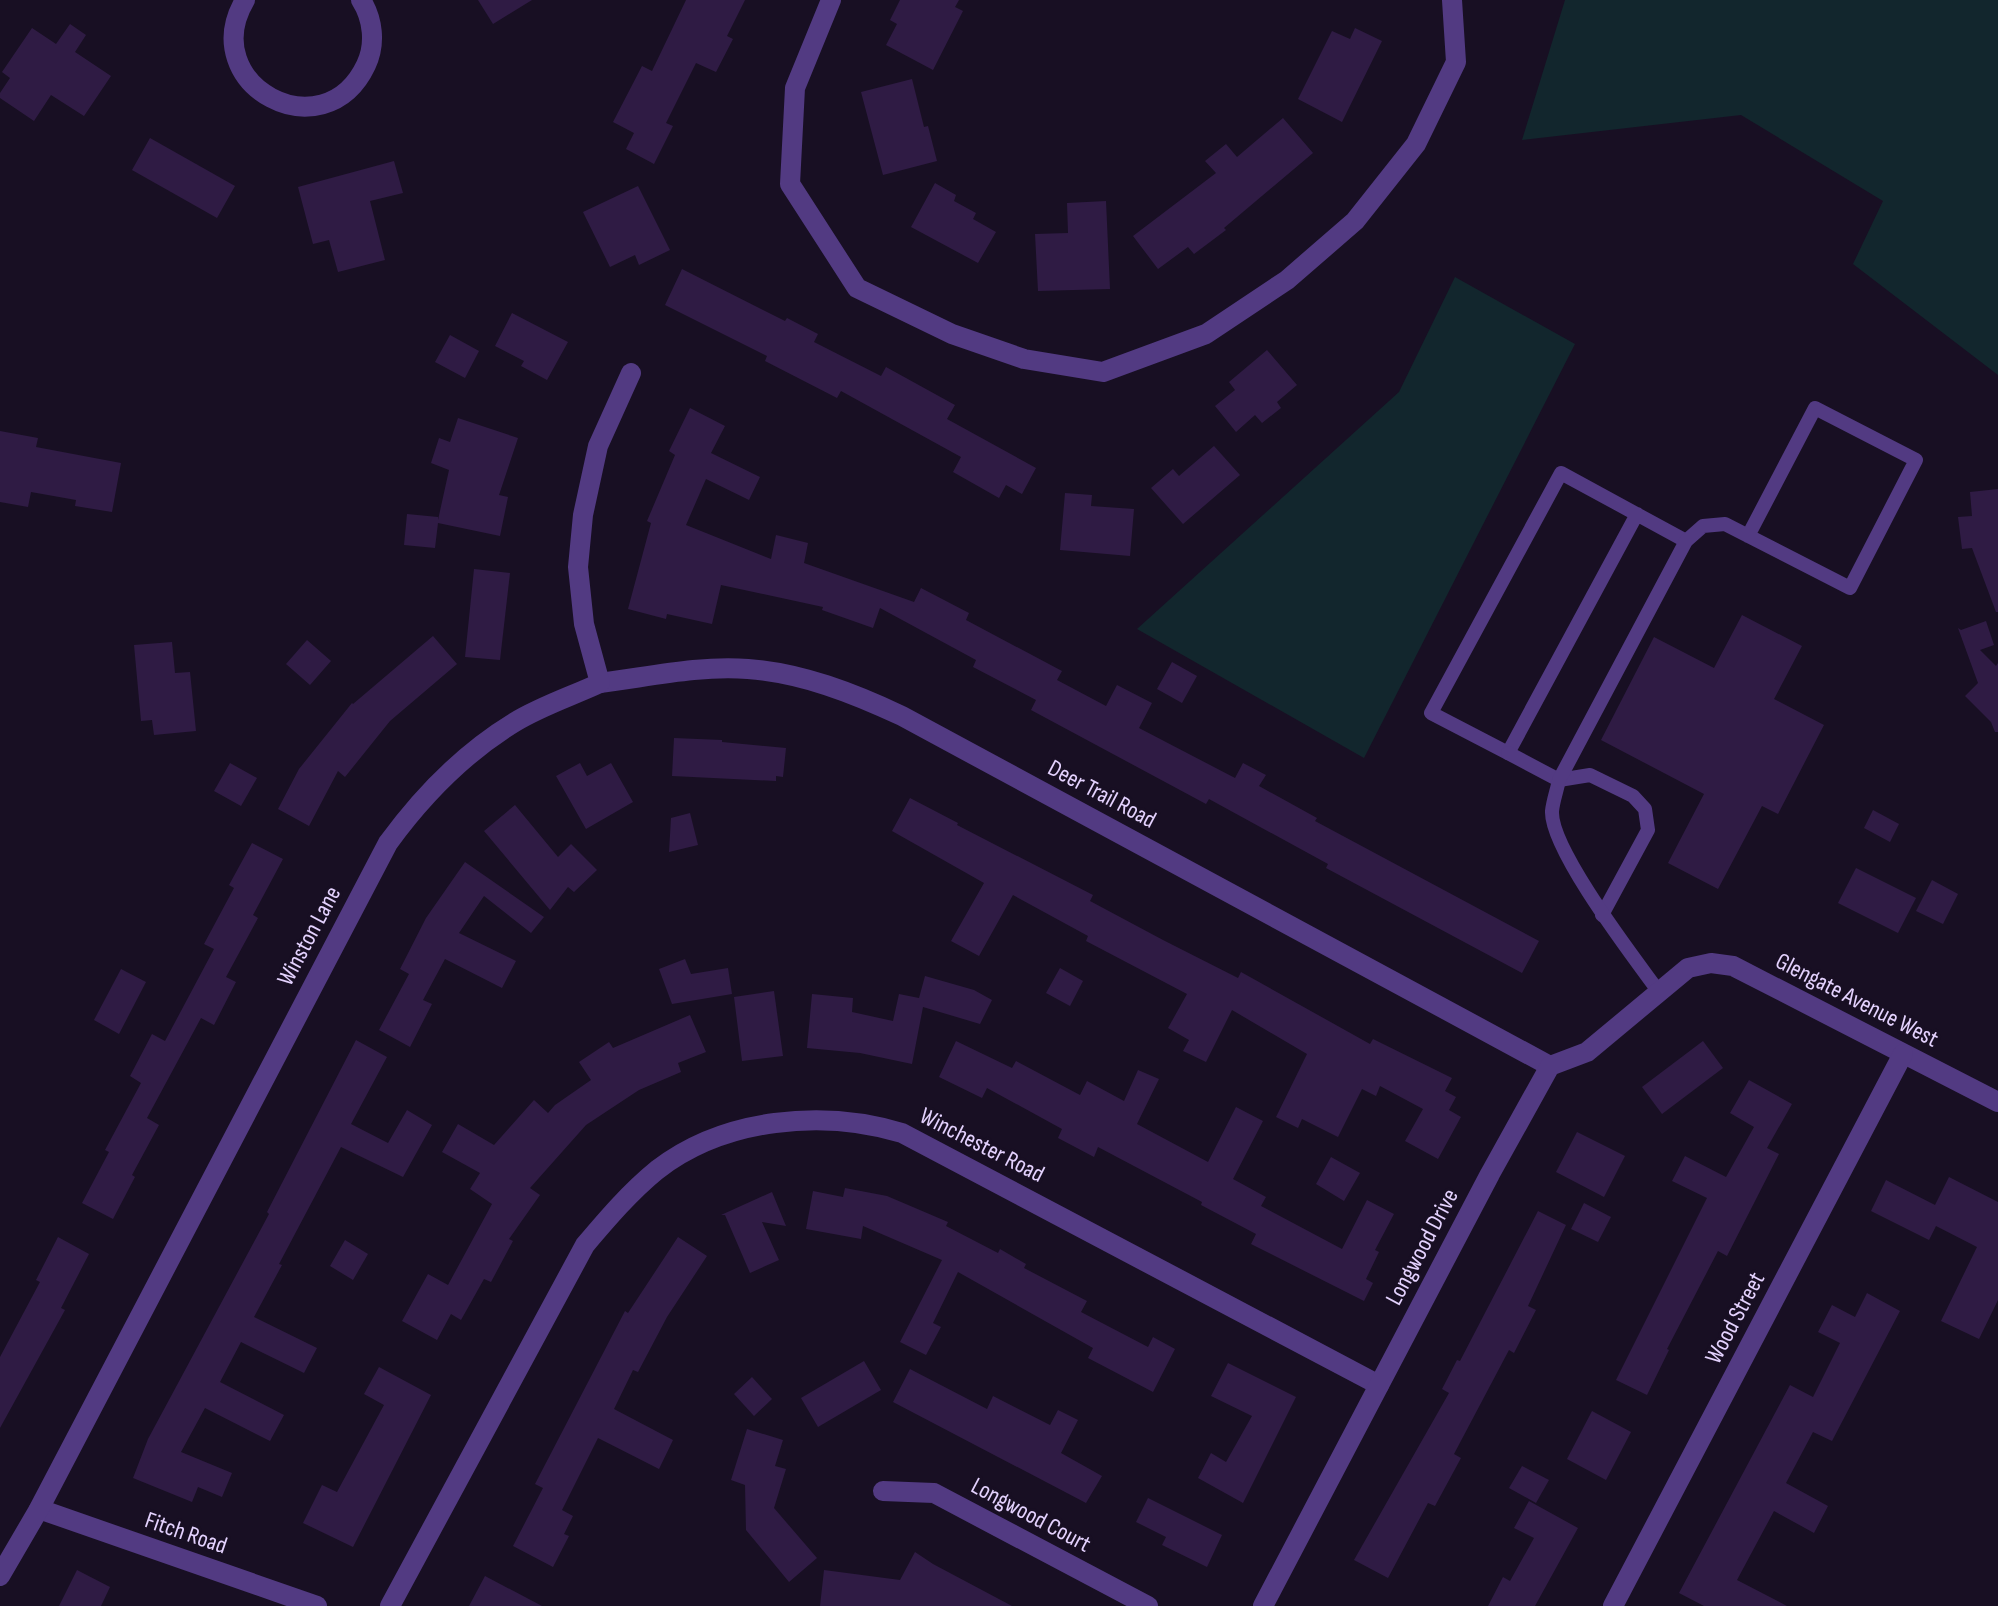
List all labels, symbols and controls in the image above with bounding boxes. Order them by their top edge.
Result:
street label: Deer Trail Road [1043,753,1161,835]
street label: Winston Lane [271,881,347,991]
street label: Glengate Avenue West [1771,946,1943,1054]
street label: Winchester Road [915,1101,1049,1189]
street label: Longwood Drive [1379,1184,1465,1310]
street label: Wood Street [1699,1267,1771,1369]
street label: Longwood Court [966,1471,1096,1559]
street label: Fitch Road [141,1505,231,1561]

